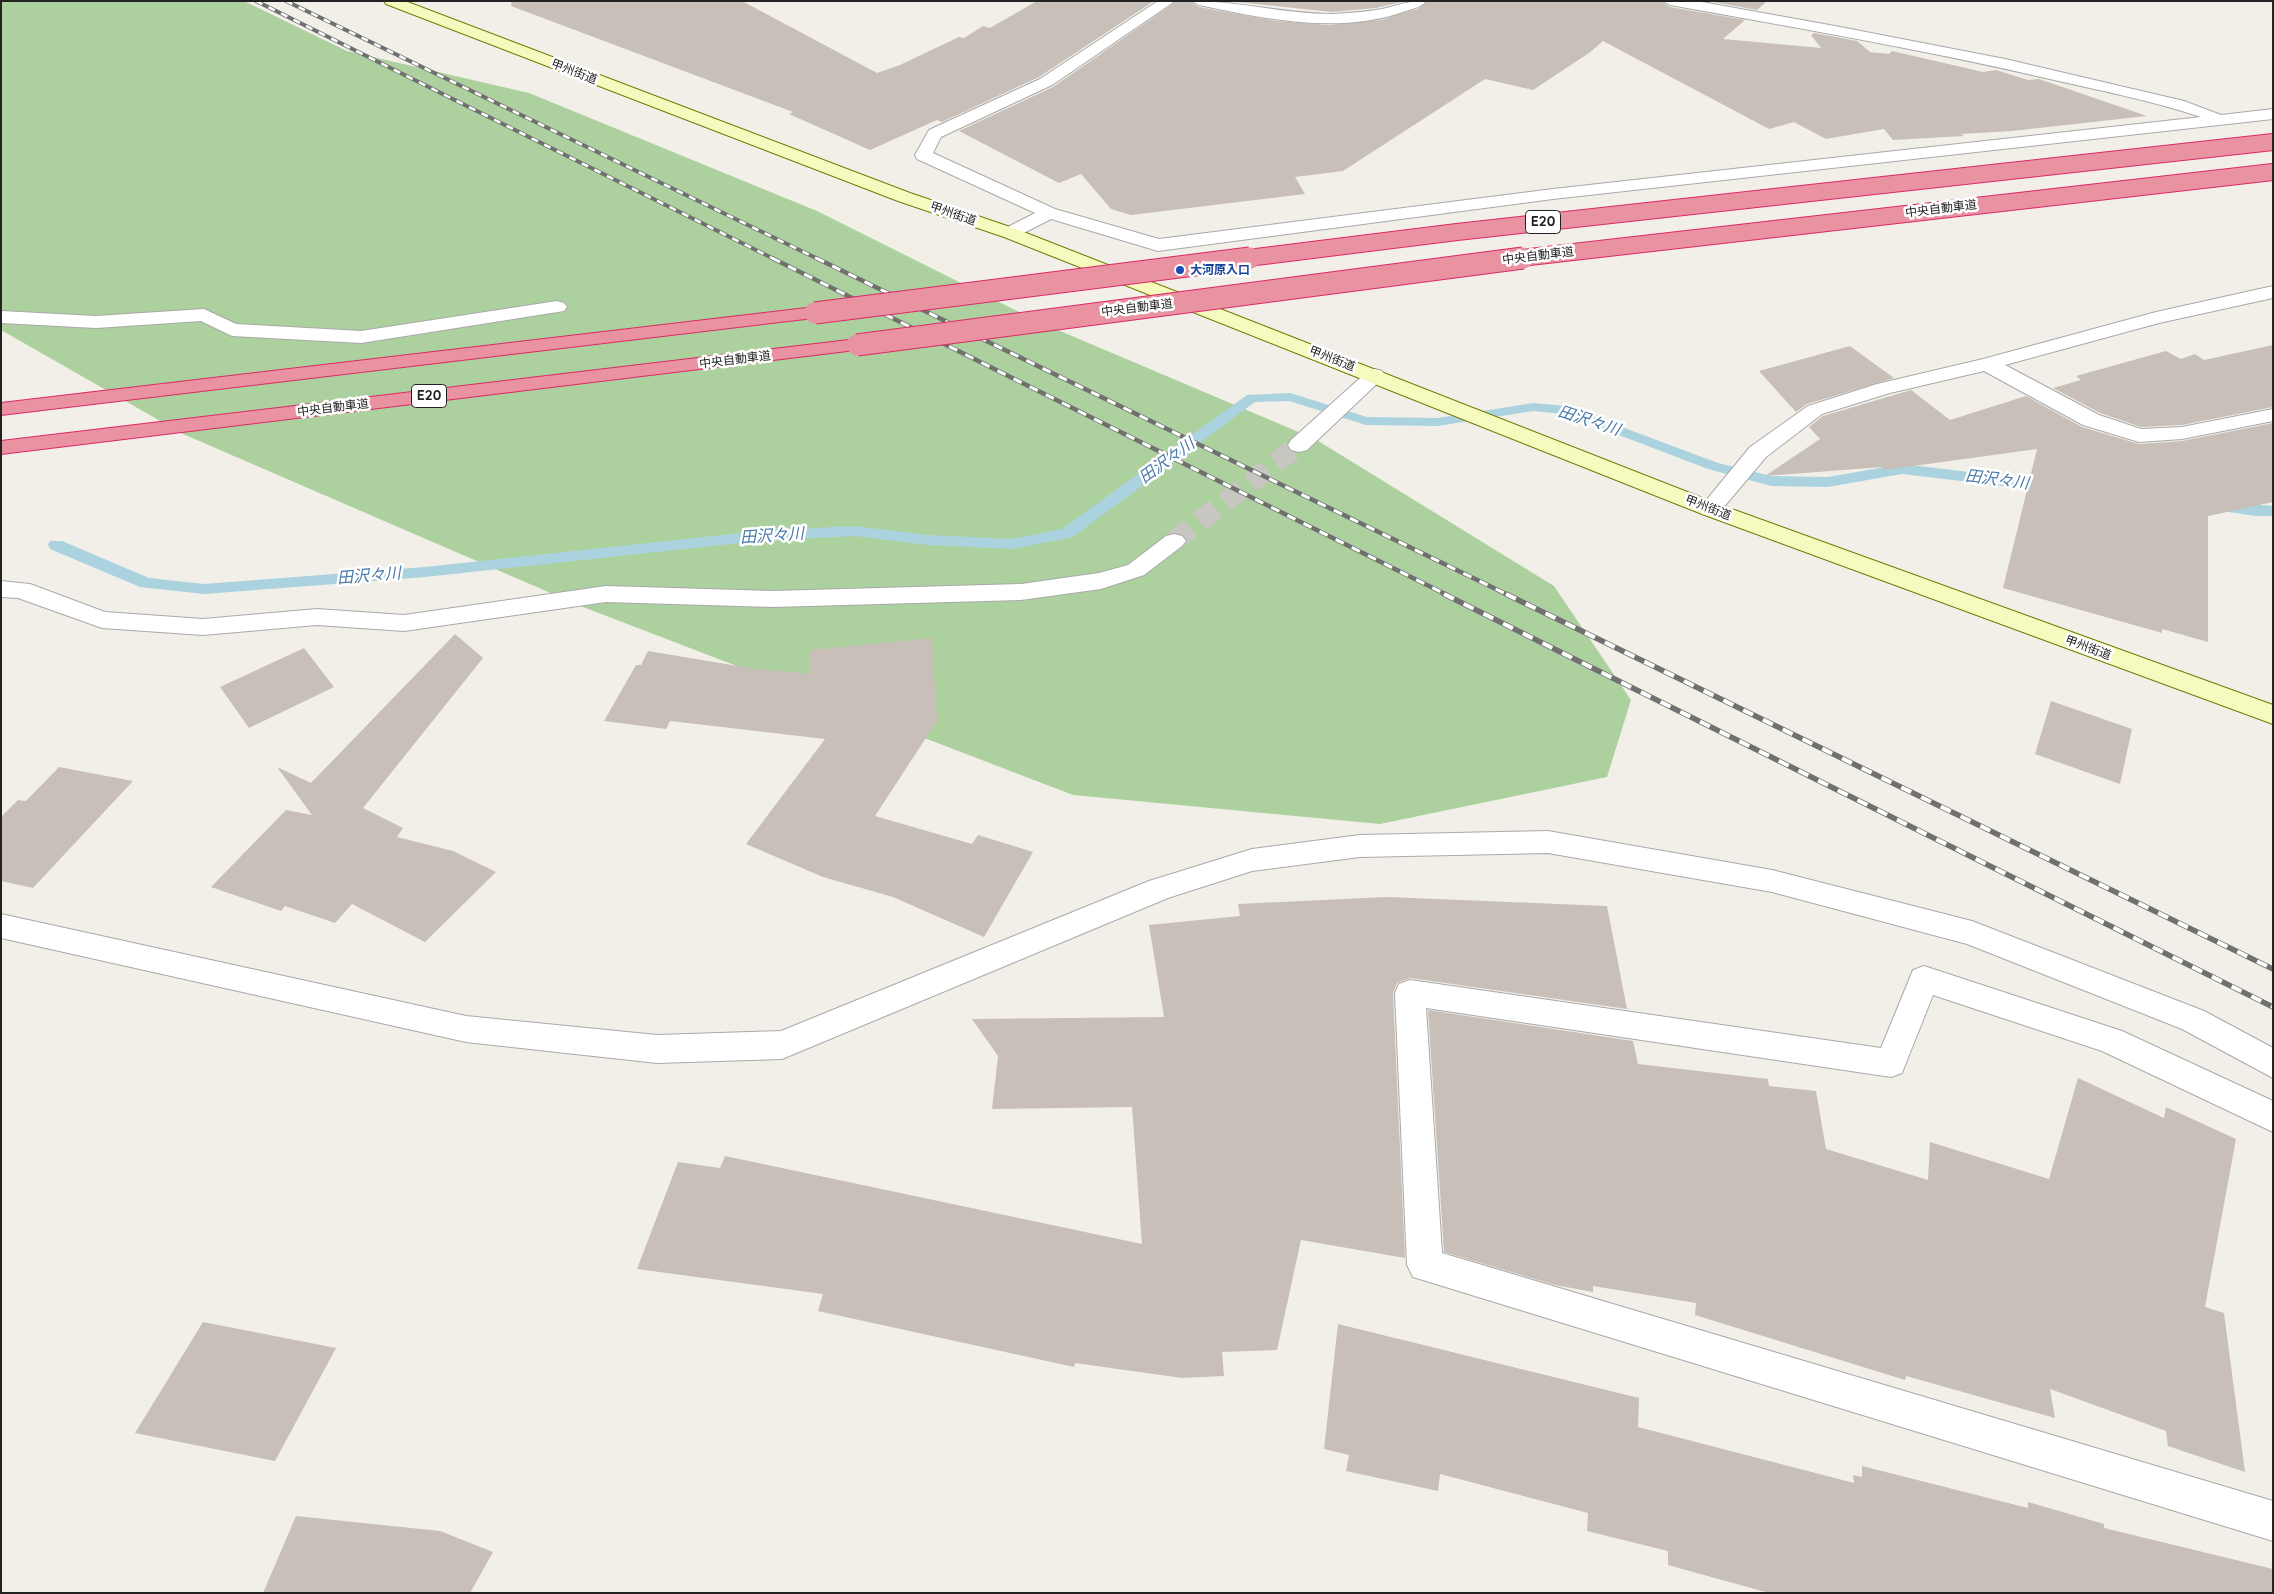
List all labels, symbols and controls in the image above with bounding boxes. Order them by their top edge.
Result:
street label: 甲州街道 [549,57,599,87]
street label: 中央自動車道 [1904,197,1978,221]
street label: 甲州街道 [928,199,978,229]
road number: E20 [1526,210,1560,233]
street label: 中央自動車道 [1501,244,1575,268]
place label: 大河原入口 [1190,263,1250,277]
marker: 大河原入口 [1174,264,1186,276]
street label: 中央自動車道 [1100,296,1174,320]
street label: 甲州街道 [1307,344,1357,374]
street label: 中央自動車道 [698,348,772,372]
road number: E20 [412,384,446,408]
street label: 中央自動車道 [296,396,370,420]
water label: 田沢々川 [1556,402,1622,440]
water label: 田沢々川 [1135,434,1199,488]
water label: 田沢々川 [1964,467,2030,493]
street label: 甲州街道 [1683,493,1733,523]
water label: 田沢々川 [739,524,805,548]
water label: 田沢々川 [336,564,402,588]
street label: 甲州街道 [2063,633,2113,663]

